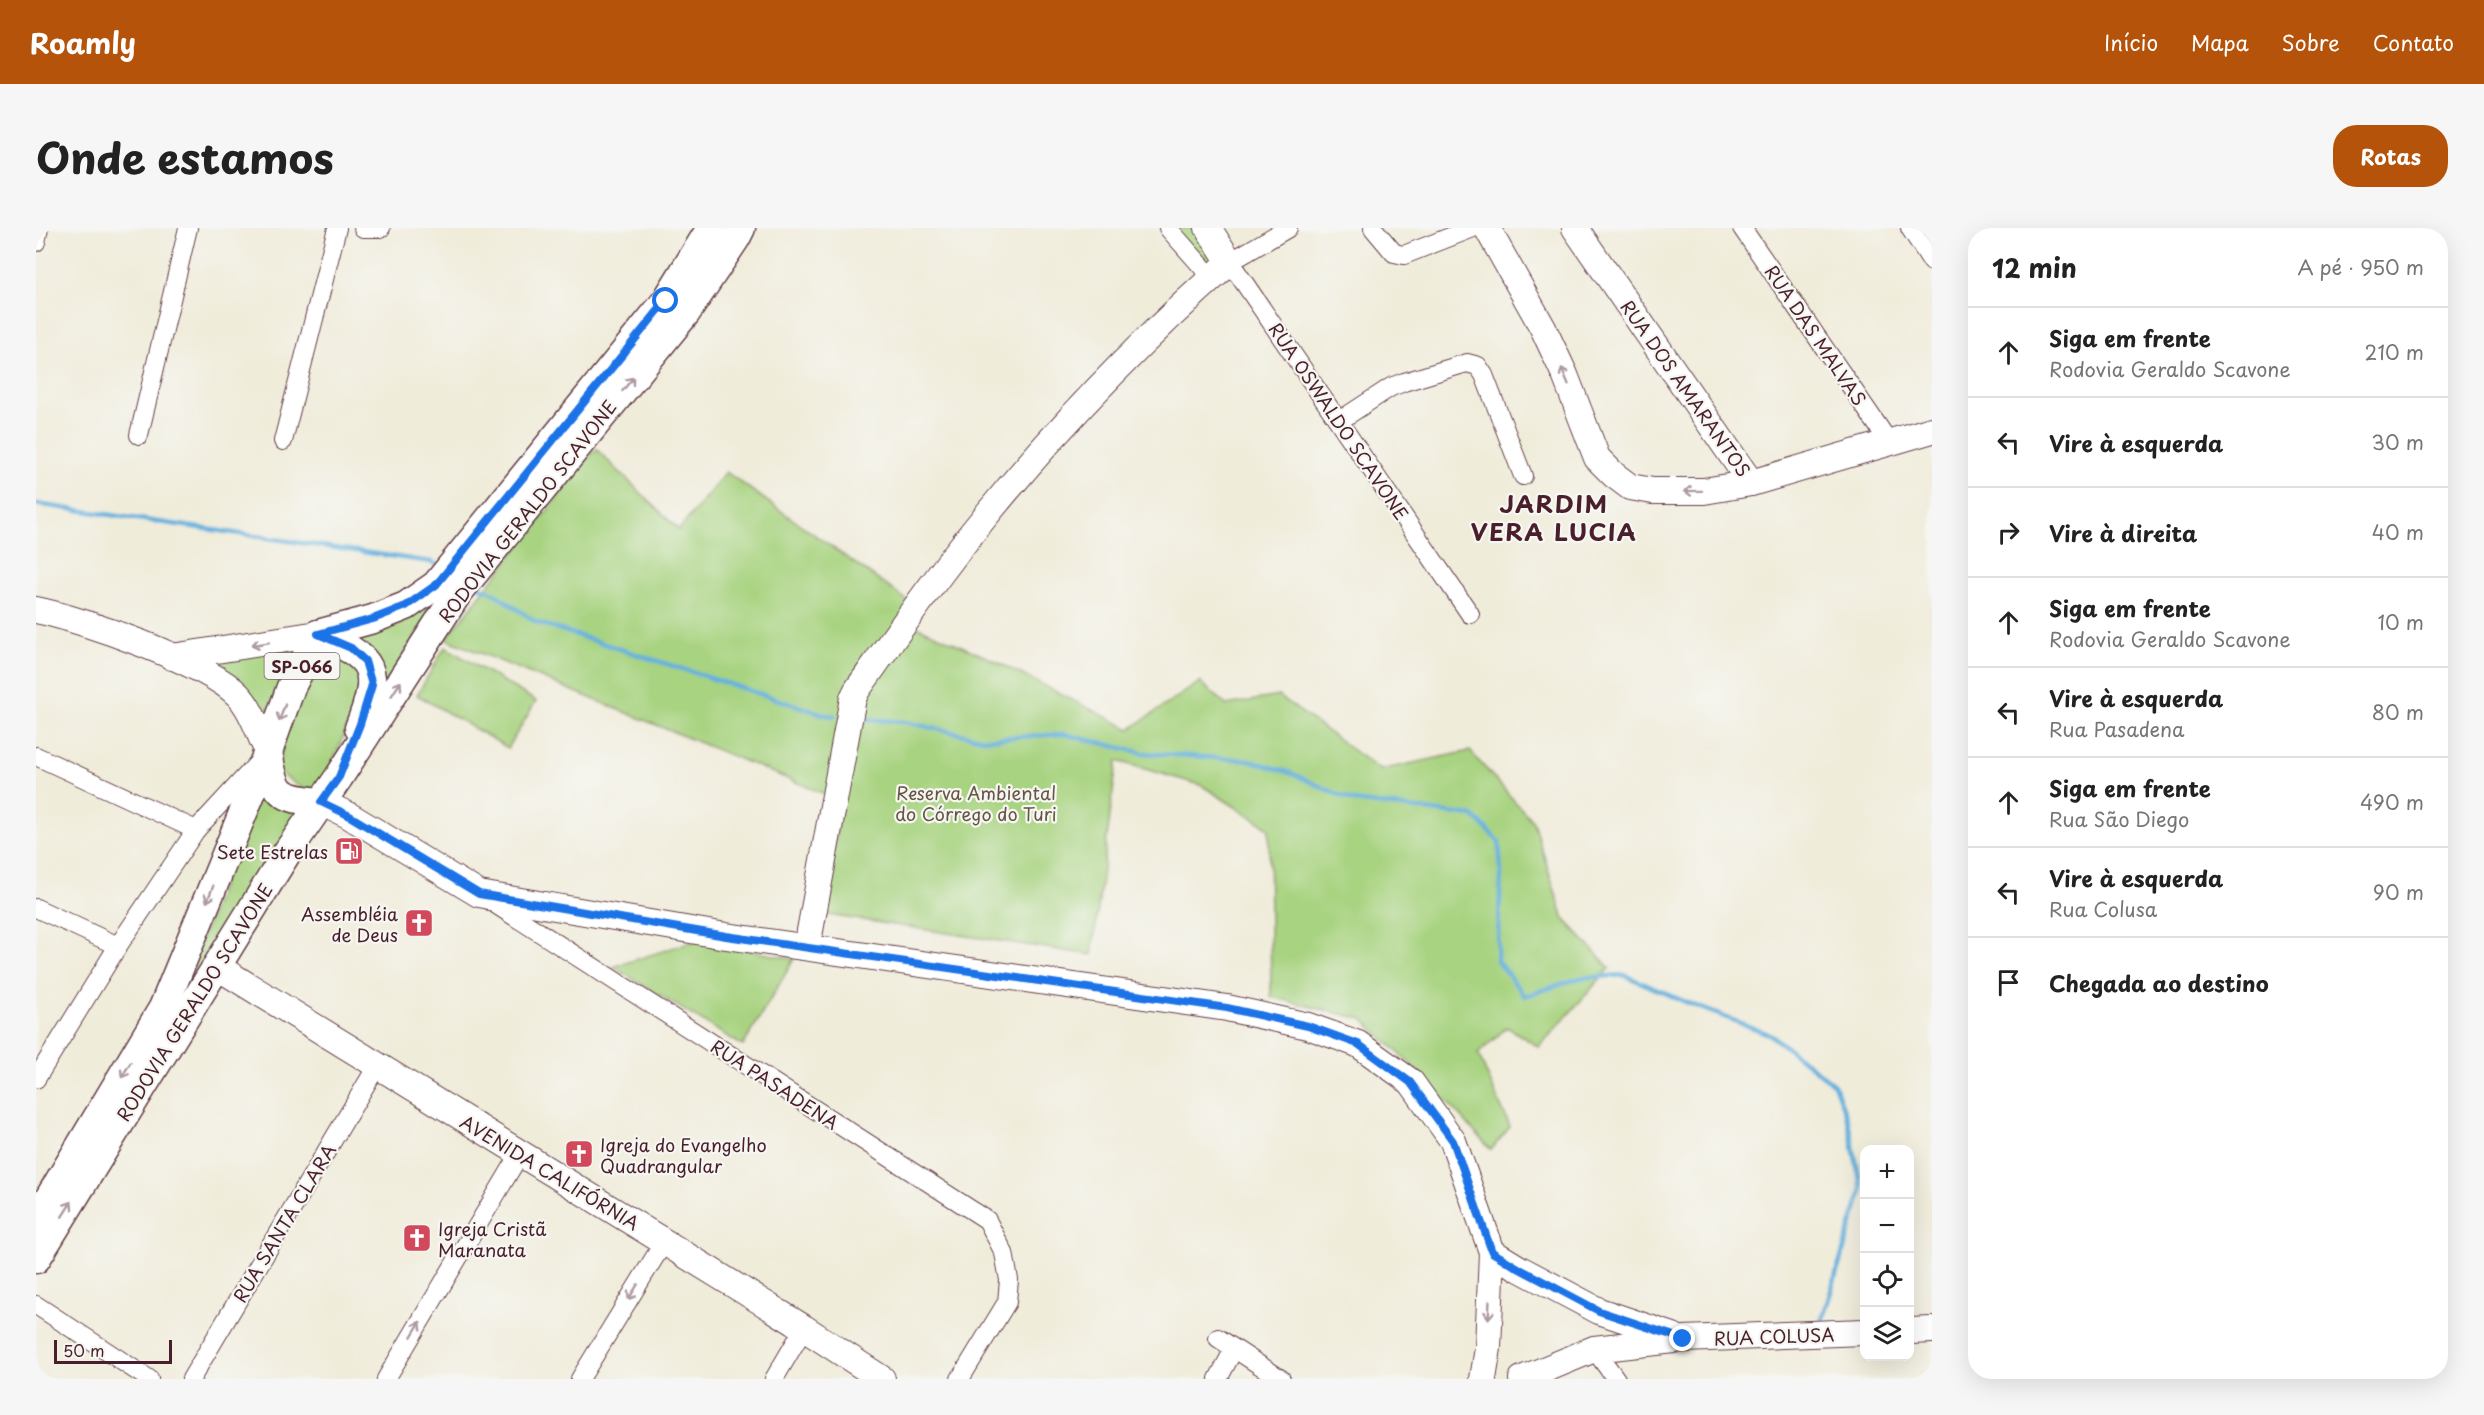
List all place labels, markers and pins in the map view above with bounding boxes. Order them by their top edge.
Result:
fuel station icon: Sete Estrelas [333,835,365,867]
place label: Sete Estrelas [217,838,328,865]
place label: Assembléia de Deus [301,900,398,948]
church icon: Assembléia de Deus [403,907,435,939]
place label: Igreja do Evangelho Quadrangular [600,1131,767,1179]
church icon: Igreja do Evangelho Quadrangular [563,1138,595,1170]
place label: Igreja Cristã Maranata [438,1215,547,1263]
church icon: Igreja Cristã Maranata [401,1222,433,1254]

